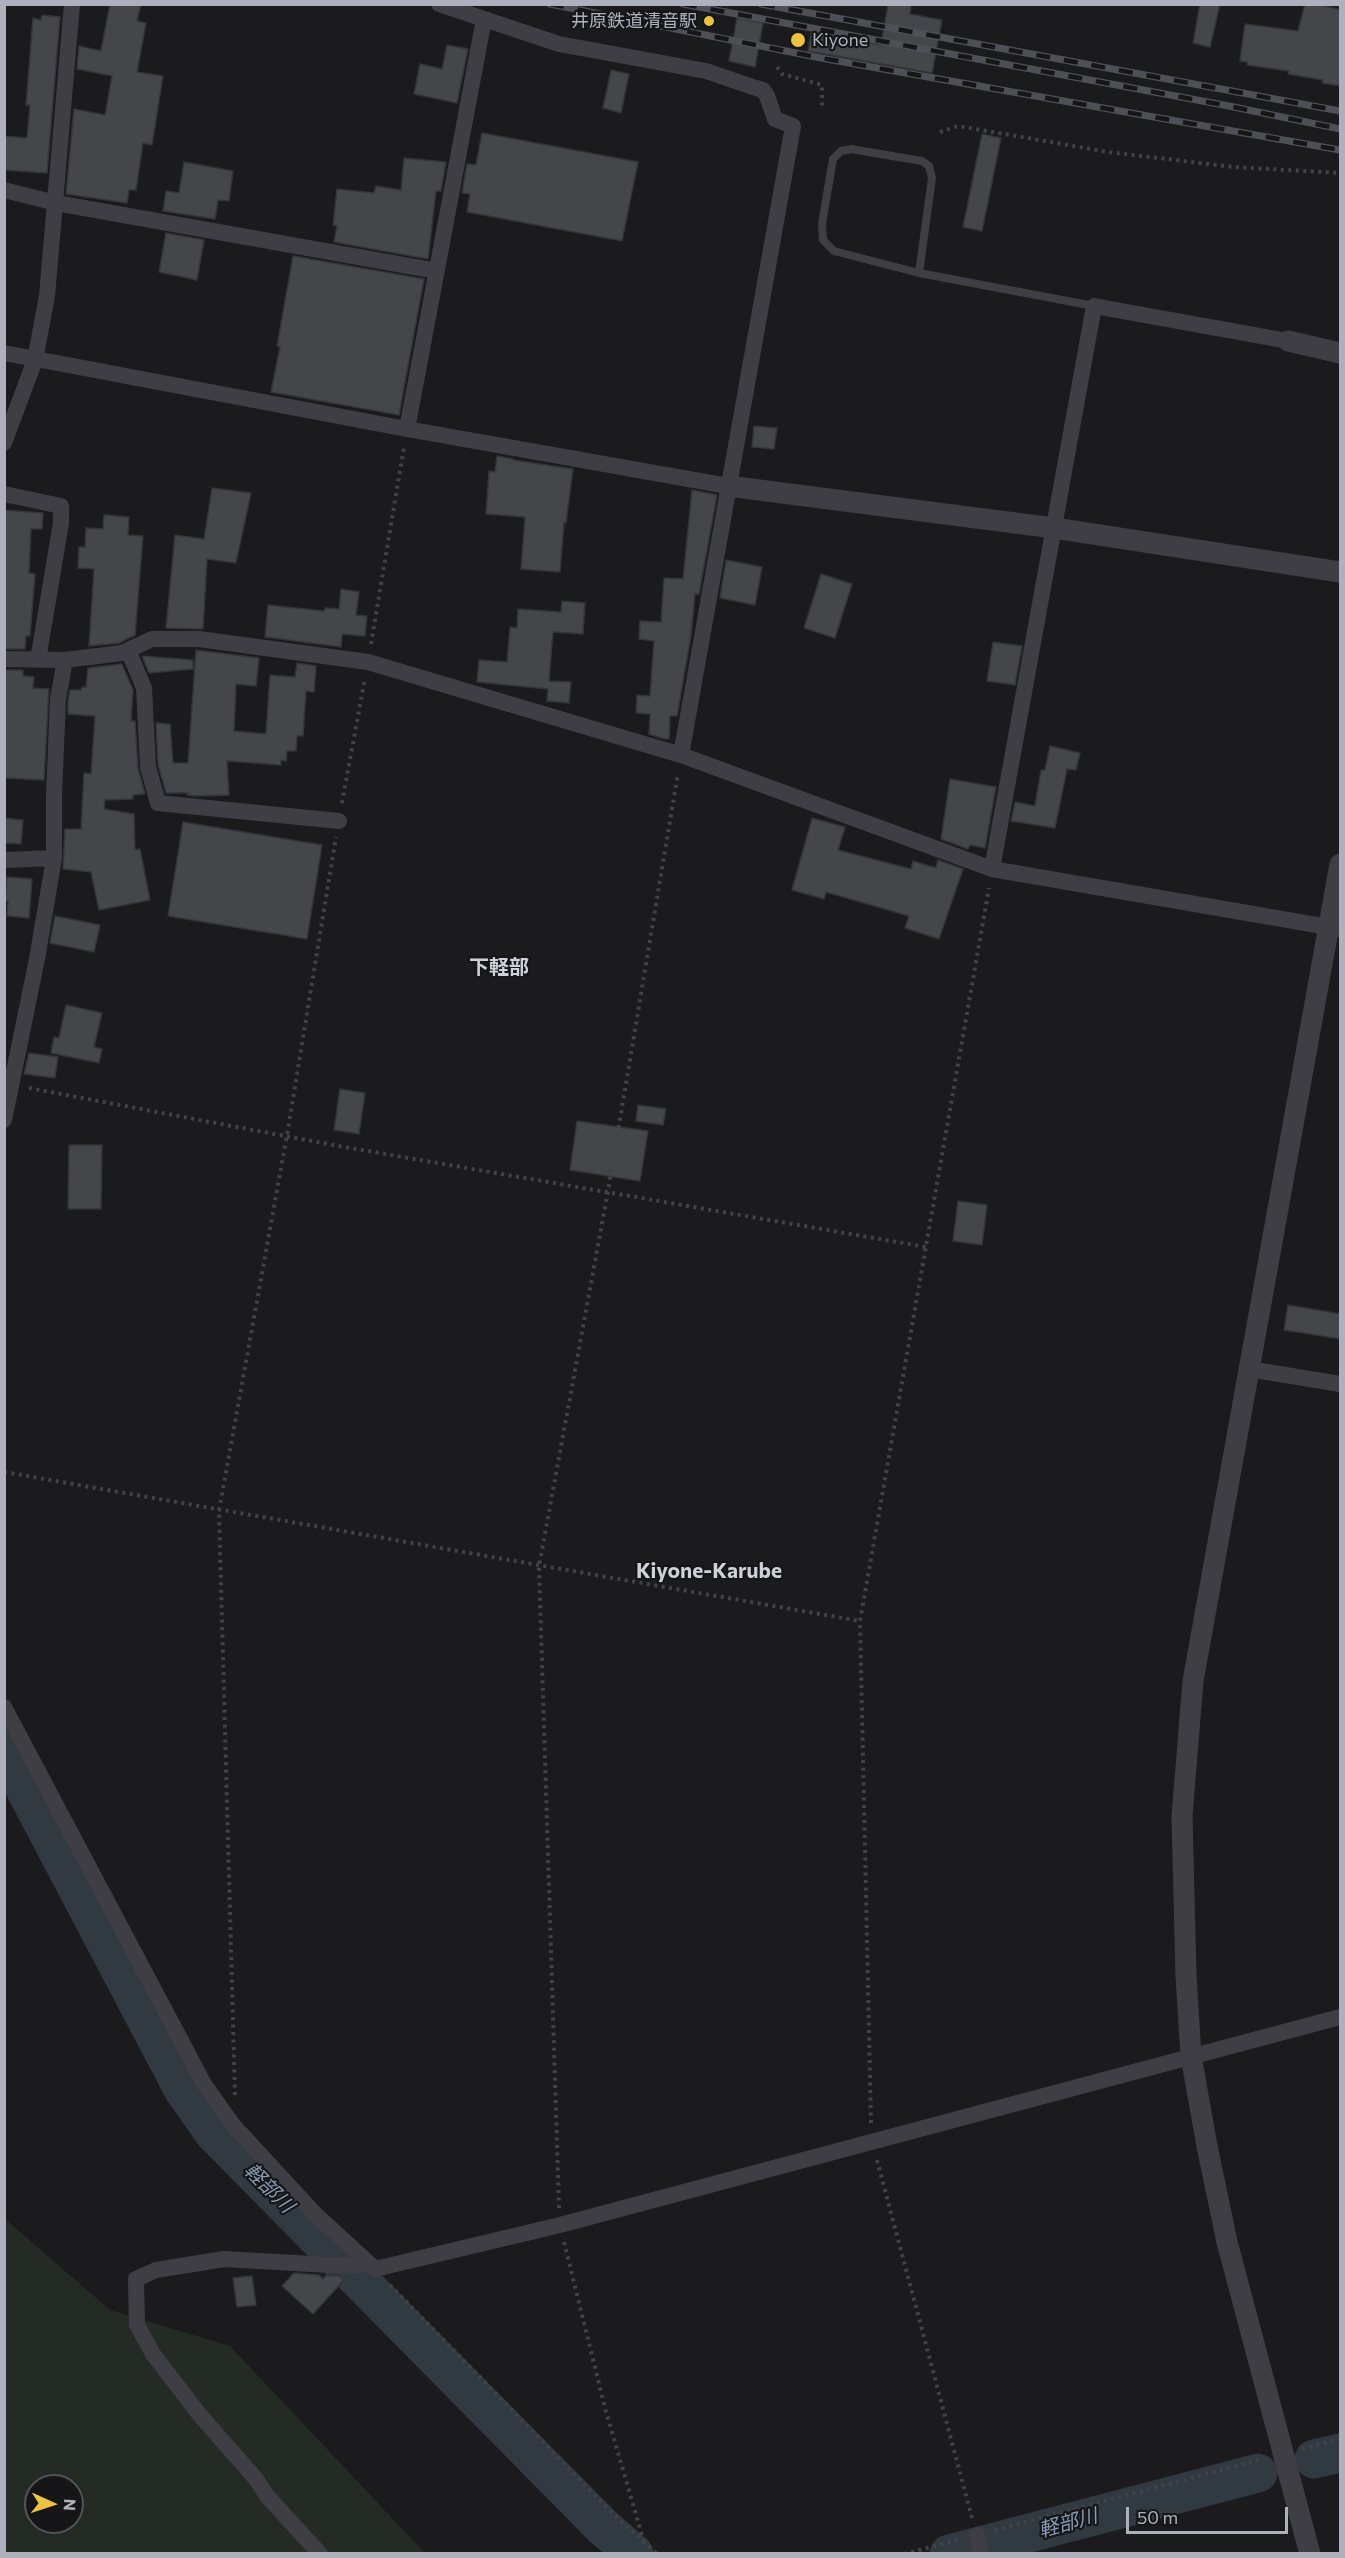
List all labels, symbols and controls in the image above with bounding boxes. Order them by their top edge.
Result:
place label: 井原鉄道清音駅 [571,10,697,32]
marker: 井原鉄道清音駅 [702,14,716,28]
place label: Kiyone [812,29,868,51]
marker: Kiyone [789,31,807,49]
district label: 下軽部 [469,955,529,979]
district label: Kiyone-Karube [636,1558,782,1584]
water label: 軽部川 [239,2158,299,2218]
north arrow [24,2474,84,2534]
scale bar [1129,2495,1291,2533]
text: N [61,2498,80,2511]
water label: 軽部川 [1036,2504,1100,2542]
text: 50 m [1137,2506,1178,2528]

